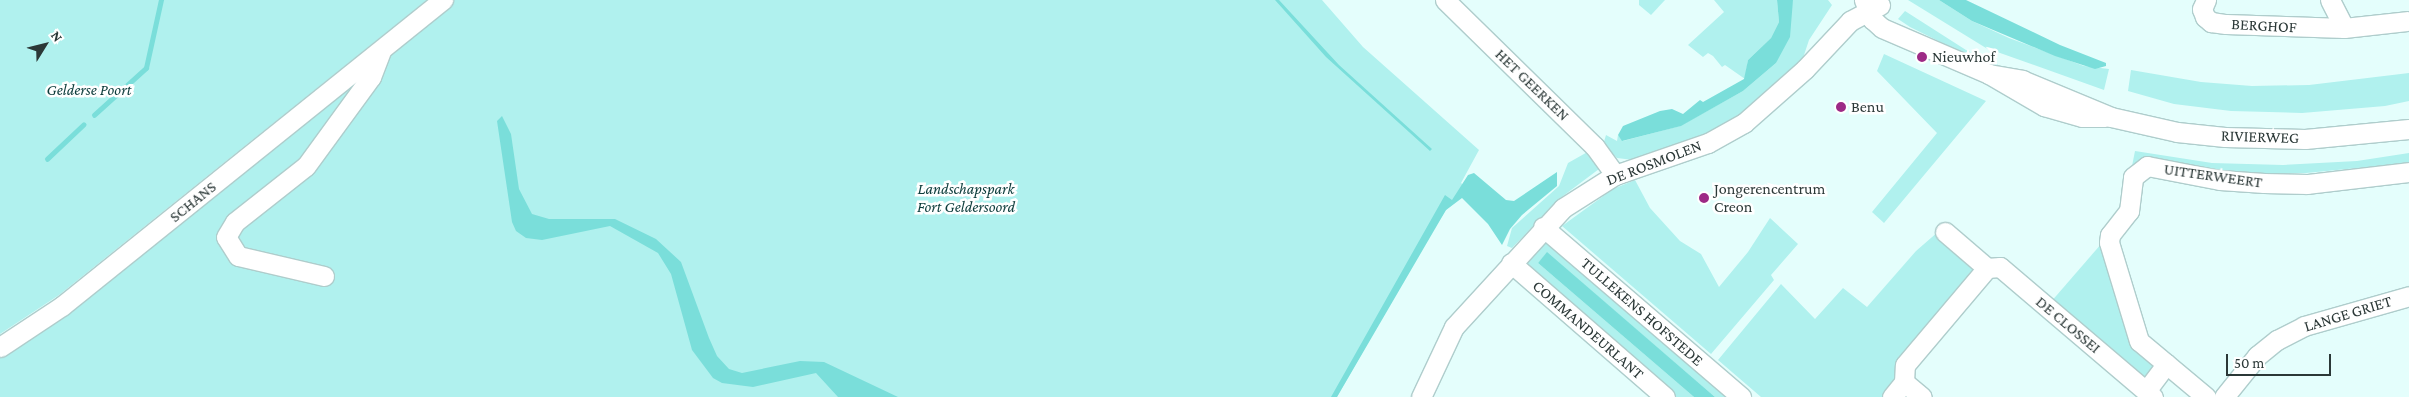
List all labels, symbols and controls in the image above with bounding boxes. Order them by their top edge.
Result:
street label: BERGHOF [2231,15,2297,37]
north arrow [20,20,70,70]
text: N [48,28,66,45]
street label: HET GEERKEN [1491,45,1573,125]
place label: Nieuwhof [1932,47,1995,67]
marker: Nieuwhof [1916,51,1928,63]
park label: Gelderse Poort [47,80,131,100]
place label: Benu [1851,97,1884,117]
marker: Benu [1835,101,1847,113]
street label: RIVIERWEG [2221,126,2299,148]
street label: DE ROSMOLEN [1604,136,1704,190]
street label: UITTERWEERT [2163,160,2263,192]
street label: SCHANS [166,177,220,227]
park label: Landschapspark Fort Geldersoord [917,179,1015,217]
place label: Jongerencentrum Creon [1714,179,1825,217]
marker: Jongerencentrum Creon [1698,192,1710,204]
street label: TULLEKENS HOFSTEDE [1577,254,1707,370]
street label: COMMANDEURLANT [1528,276,1648,384]
street label: DE CLOSSEI [2032,292,2104,358]
street label: LANGE GRIET [2302,292,2394,336]
scale bar [2229,344,2334,376]
text: 50 m [2234,355,2264,371]

